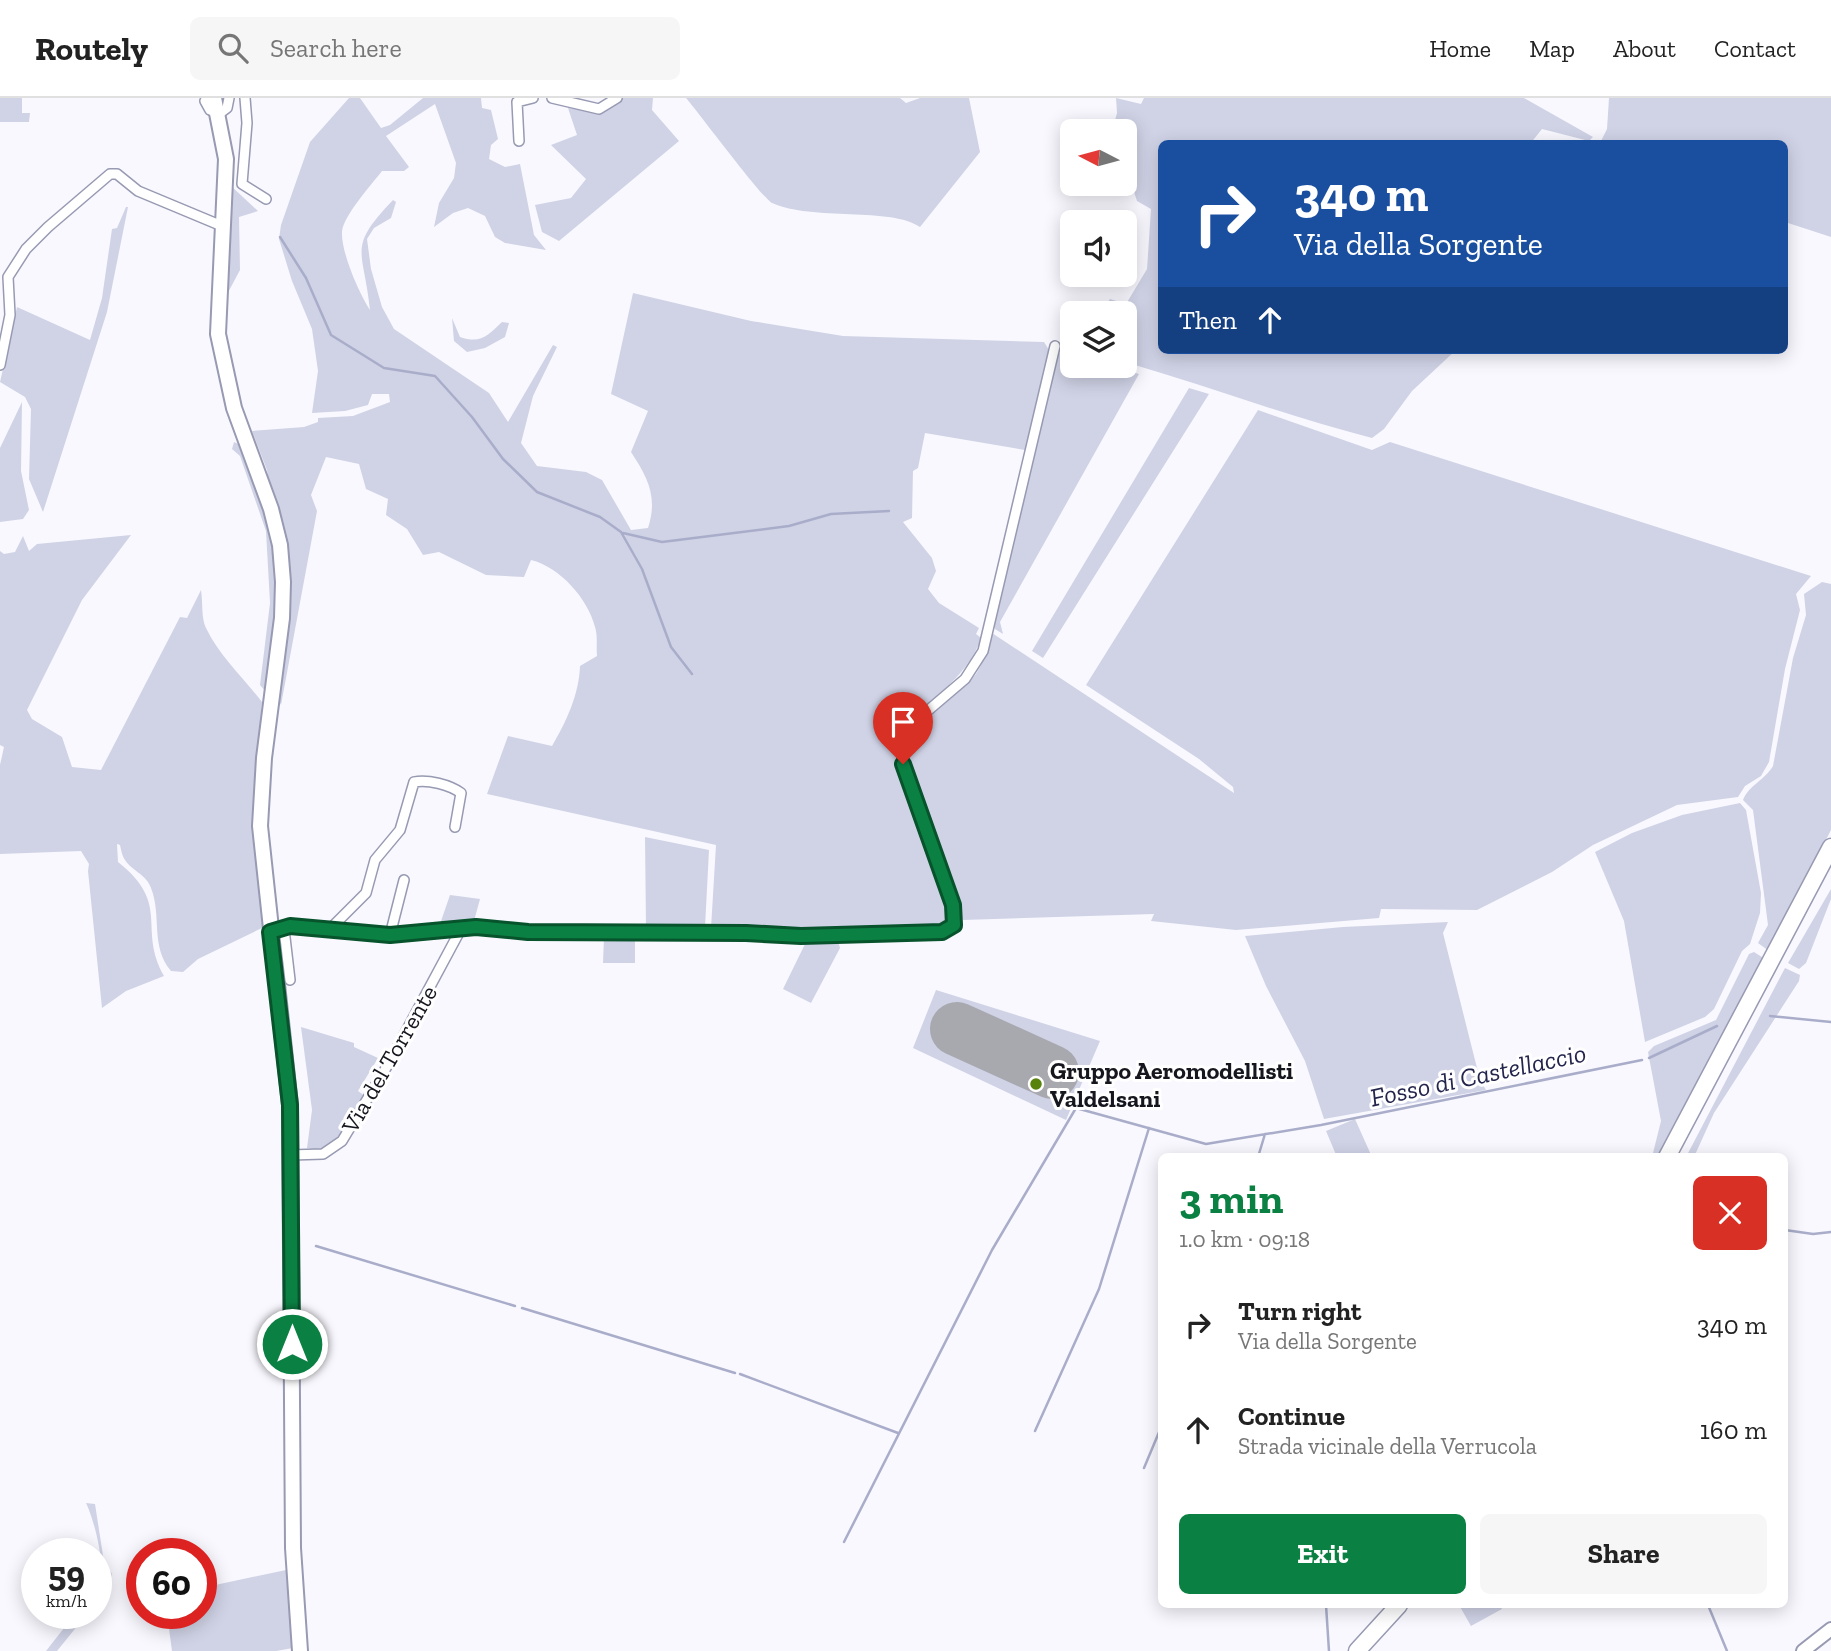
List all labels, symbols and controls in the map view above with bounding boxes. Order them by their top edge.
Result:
search box [190,17,680,80]
text: Routely [35,29,148,68]
icon: search [214,29,252,67]
text: Search here [270,32,402,64]
text: Home [1429,34,1491,63]
text: Map [1529,34,1575,63]
text: About [1613,34,1676,63]
text: Contact [1714,34,1796,63]
north arrow [1060,119,1138,196]
map controls [1060,119,1137,378]
text: 340 m [1294,165,1428,224]
icon: right [1179,168,1270,259]
button: sound [1060,210,1137,287]
text: Via della Sorgente [1294,225,1543,263]
button: layers [1060,301,1137,378]
icon: ahead [1251,301,1289,339]
text: Then [1179,304,1237,336]
pin [873,692,933,764]
icon: arrive [884,703,922,741]
street label: Via del Torrente [335,980,443,1139]
water label: Fosso di Castellaccio [1367,1036,1589,1114]
place label: Gruppo Aeromodellisti Valdelsani [1050,1056,1293,1113]
marker: Gruppo Aeromodellisti Valdelsani [1028,1076,1044,1092]
text: 3 min [1179,1173,1284,1224]
button: close [1693,1176,1767,1250]
text: 1.0 km · 09:18 [1179,1225,1310,1253]
text: Turn right [1238,1295,1361,1327]
icon: right [1179,1306,1217,1344]
position arrow [255,1307,329,1381]
text: 340 m [1697,1309,1767,1341]
text: Via della Sorgente [1238,1327,1417,1355]
text: Continue [1238,1400,1345,1432]
icon: ahead [1179,1411,1217,1449]
text: 160 m [1700,1414,1767,1446]
text: Strada vicinale della Verrucola [1238,1432,1537,1460]
button: Exit [1179,1514,1466,1594]
button: Share [1480,1514,1767,1594]
speed limit sign: 60 [126,1538,217,1629]
text: 59 [48,1553,85,1595]
text: km/h [46,1590,87,1612]

